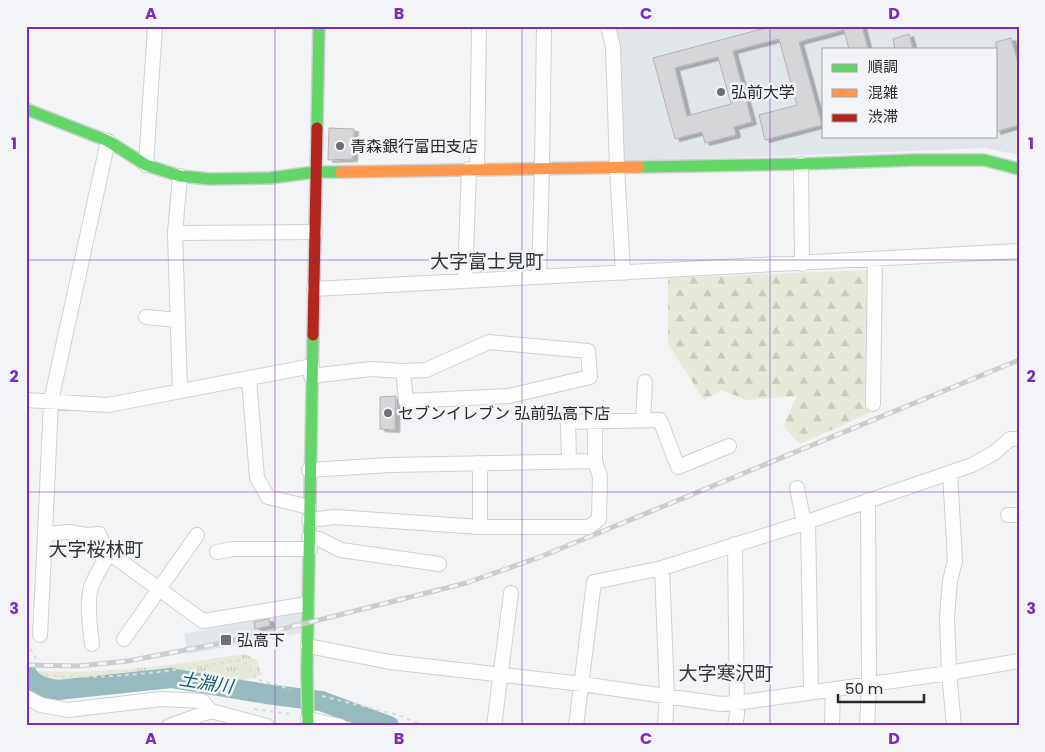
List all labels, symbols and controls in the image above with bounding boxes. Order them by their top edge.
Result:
text: A [145,2,157,25]
text: B [394,2,404,25]
text: C [640,2,652,25]
text: D [888,2,900,25]
legend [822,48,998,138]
text: 順調 [868,56,898,77]
place label: 弘前大学 [731,81,795,104]
text: 混雑 [868,82,898,103]
marker: 弘前大学 [715,86,727,98]
text: 渋滞 [868,106,898,127]
text: 1 [11,132,17,155]
text: 1 [1028,132,1034,155]
place label: 青森銀行富田支店 [350,135,478,158]
marker: 青森銀行富田支店 [334,140,346,152]
district label: 大字富士見町 [430,248,544,275]
text: 2 [9,365,19,388]
text: 2 [1026,365,1036,388]
place label: セブンイレブン 弘前弘高下店 [398,402,610,425]
marker: セブンイレブン 弘前弘高下店 [382,407,394,419]
district label: 大字桜林町 [48,536,144,563]
text: 3 [9,597,19,620]
text: 3 [1026,597,1036,620]
place label: 弘高下 [237,629,285,652]
marker: 弘高下 [219,633,233,647]
district label: 大字寒沢町 [678,660,774,687]
water label: 土淵川 [177,666,237,699]
scale bar [838,672,924,704]
text: 50 m [845,678,883,699]
text: A [145,727,157,750]
text: B [394,727,404,750]
text: C [640,727,652,750]
text: D [888,727,900,750]

